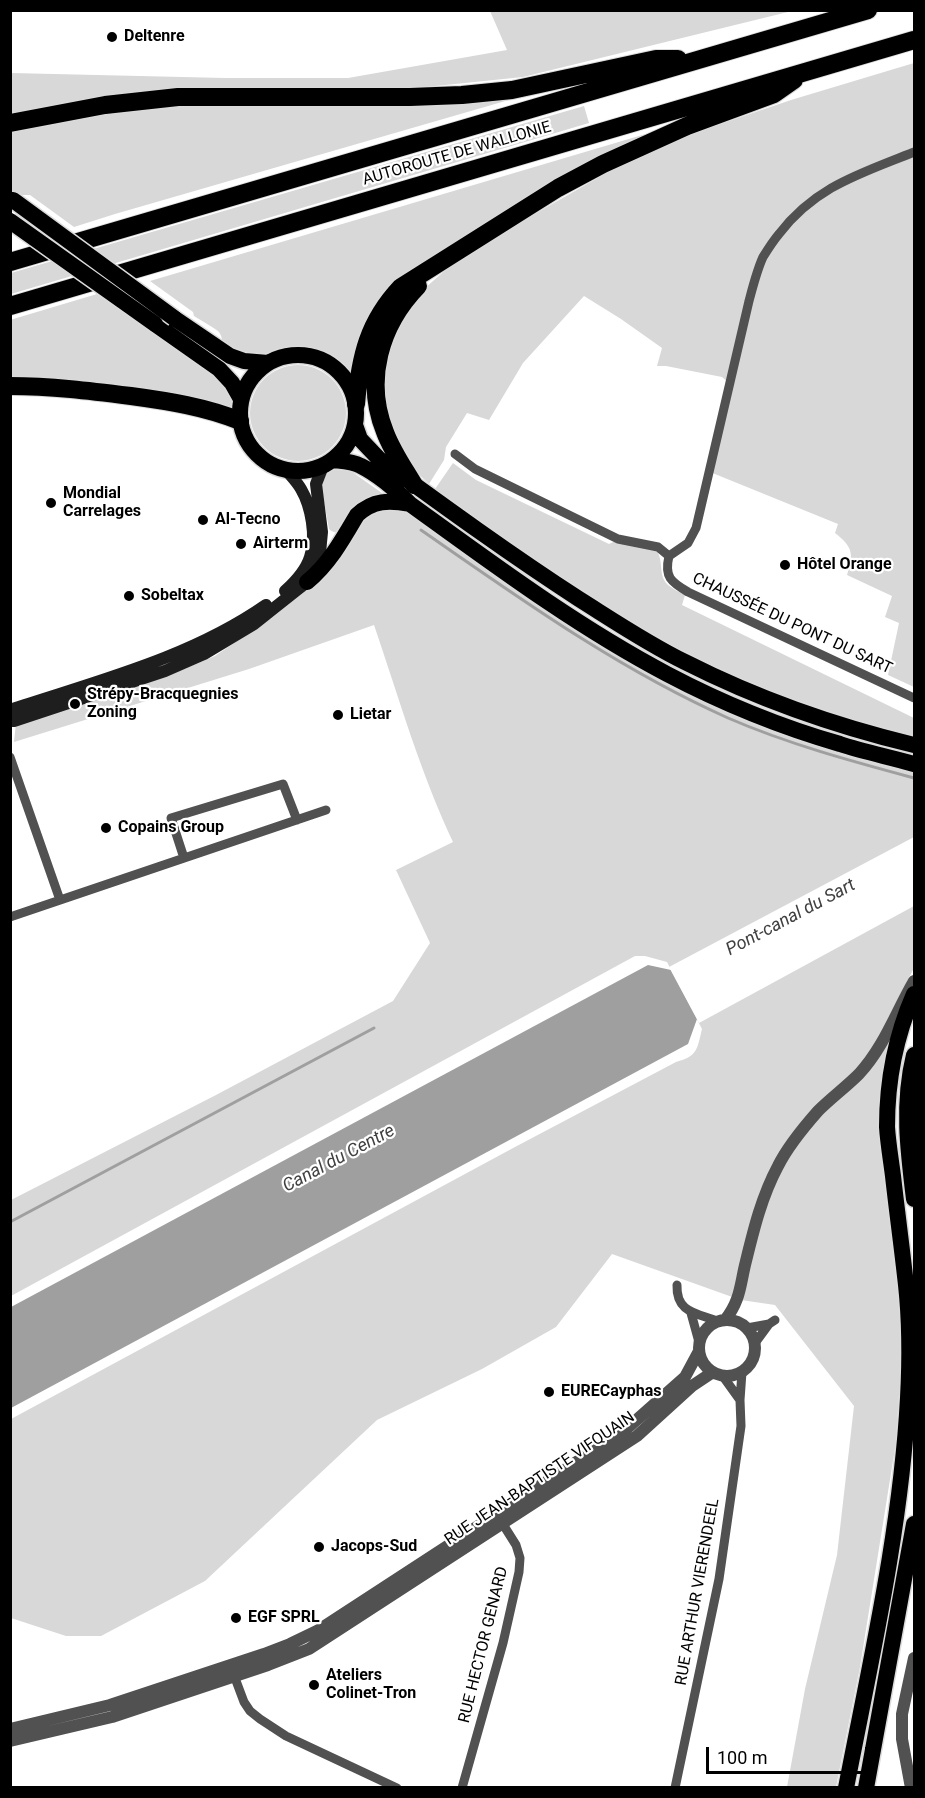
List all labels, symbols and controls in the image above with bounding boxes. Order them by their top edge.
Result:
place label: Deltenre [124,27,185,47]
marker: Deltenre [105,30,119,44]
street label: AUTOROUTE DE WALLONIE [360,118,554,190]
place label: Mondial Carrelages [63,484,141,522]
marker: Mondial Carrelages [44,496,58,510]
place label: Al-Tecno [215,510,280,530]
marker: Al-Tecno [196,513,210,527]
place label: Airterm [253,534,308,554]
marker: Airterm [234,537,248,551]
place label: Hôtel Orange [797,555,892,575]
marker: Hôtel Orange [778,558,792,572]
street label: CHAUSSÉE DU PONT DU SART [689,569,895,679]
place label: Sobeltax [141,586,204,606]
marker: Sobeltax [122,589,136,603]
place label: Strépy-Bracquegnies Zoning [87,685,238,723]
marker: Strépy-Bracquegnies Zoning [68,697,82,711]
place label: Lietar [350,705,391,725]
marker: Lietar [331,708,345,722]
place label: Copains Group [118,818,224,838]
marker: Copains Group [99,821,113,835]
water label: Pont-canal du Sart [723,875,859,961]
water label: Canal du Centre [279,1120,399,1198]
place label: EURECayphas [561,1382,662,1402]
marker: EURECayphas [542,1385,556,1399]
street label: RUE JEAN-BAPTISTE VIFQUAIN [441,1408,639,1550]
street label: RUE ARTHUR VIERENDEEL [672,1497,724,1687]
place label: Jacops-Sud [331,1537,417,1557]
marker: Jacops-Sud [312,1540,326,1554]
street label: RUE HECTOR GENARD [455,1565,513,1725]
place label: EGF SPRL [248,1608,320,1628]
marker: EGF SPRL [229,1611,243,1625]
place label: Ateliers Colinet-Tron [326,1666,416,1704]
marker: Ateliers Colinet-Tron [307,1678,321,1692]
scale bar [709,1735,871,1773]
text: 100 m [717,1747,768,1768]

